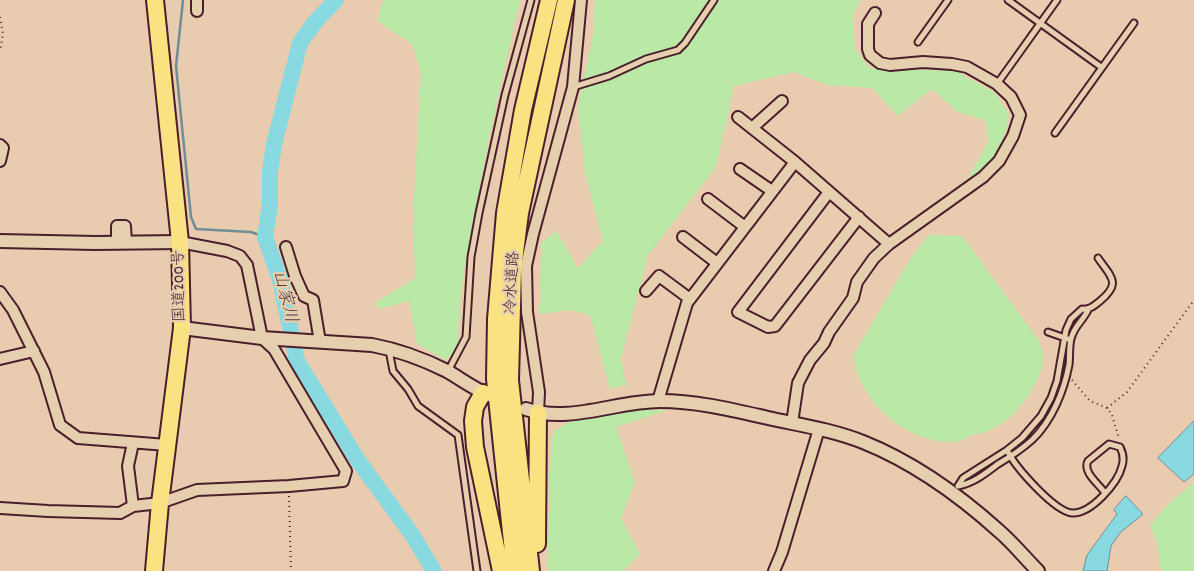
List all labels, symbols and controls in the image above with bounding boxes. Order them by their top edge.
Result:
street label: 国道200号 [171,250,191,322]
street label: 冷水道路 [503,251,525,315]
water label: 山家川 [266,268,300,326]

